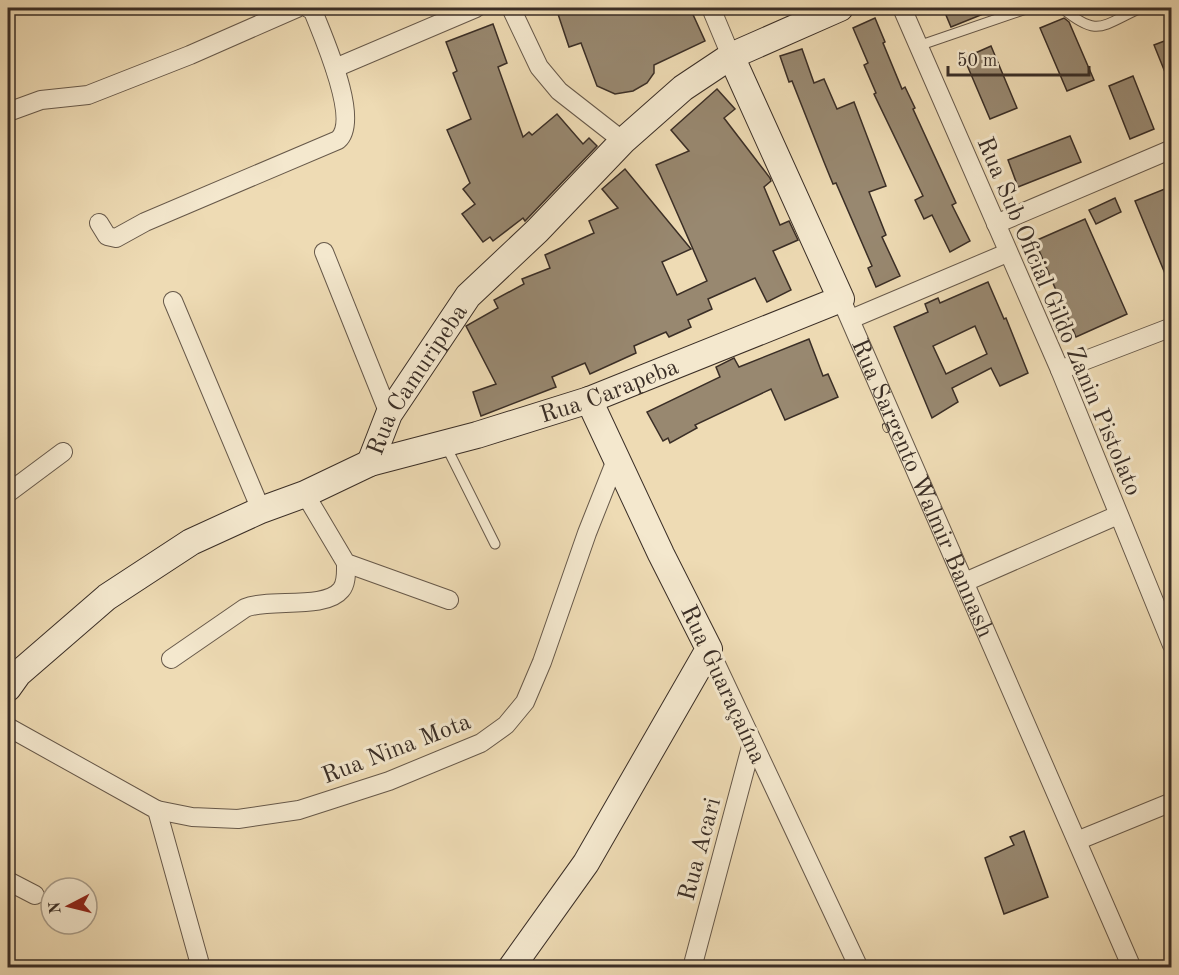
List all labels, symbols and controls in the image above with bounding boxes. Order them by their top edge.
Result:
scale bar [948,39,1089,77]
text: 50 m [957,52,997,70]
street label: Rua Sub Oficial Gildo Zanin Pistolato [972,134,1145,500]
street label: Rua Camuripeba [364,301,473,459]
street label: Rua Sargento Walmir Bannash [846,336,997,642]
street label: Rua Carapeba [537,355,682,429]
street label: Rua Guaraçaíma [675,602,769,768]
street label: Rua Nina Mota [319,710,475,789]
street label: Rua Acari [676,795,726,904]
north arrow [39,876,99,936]
text: N [47,900,65,915]

